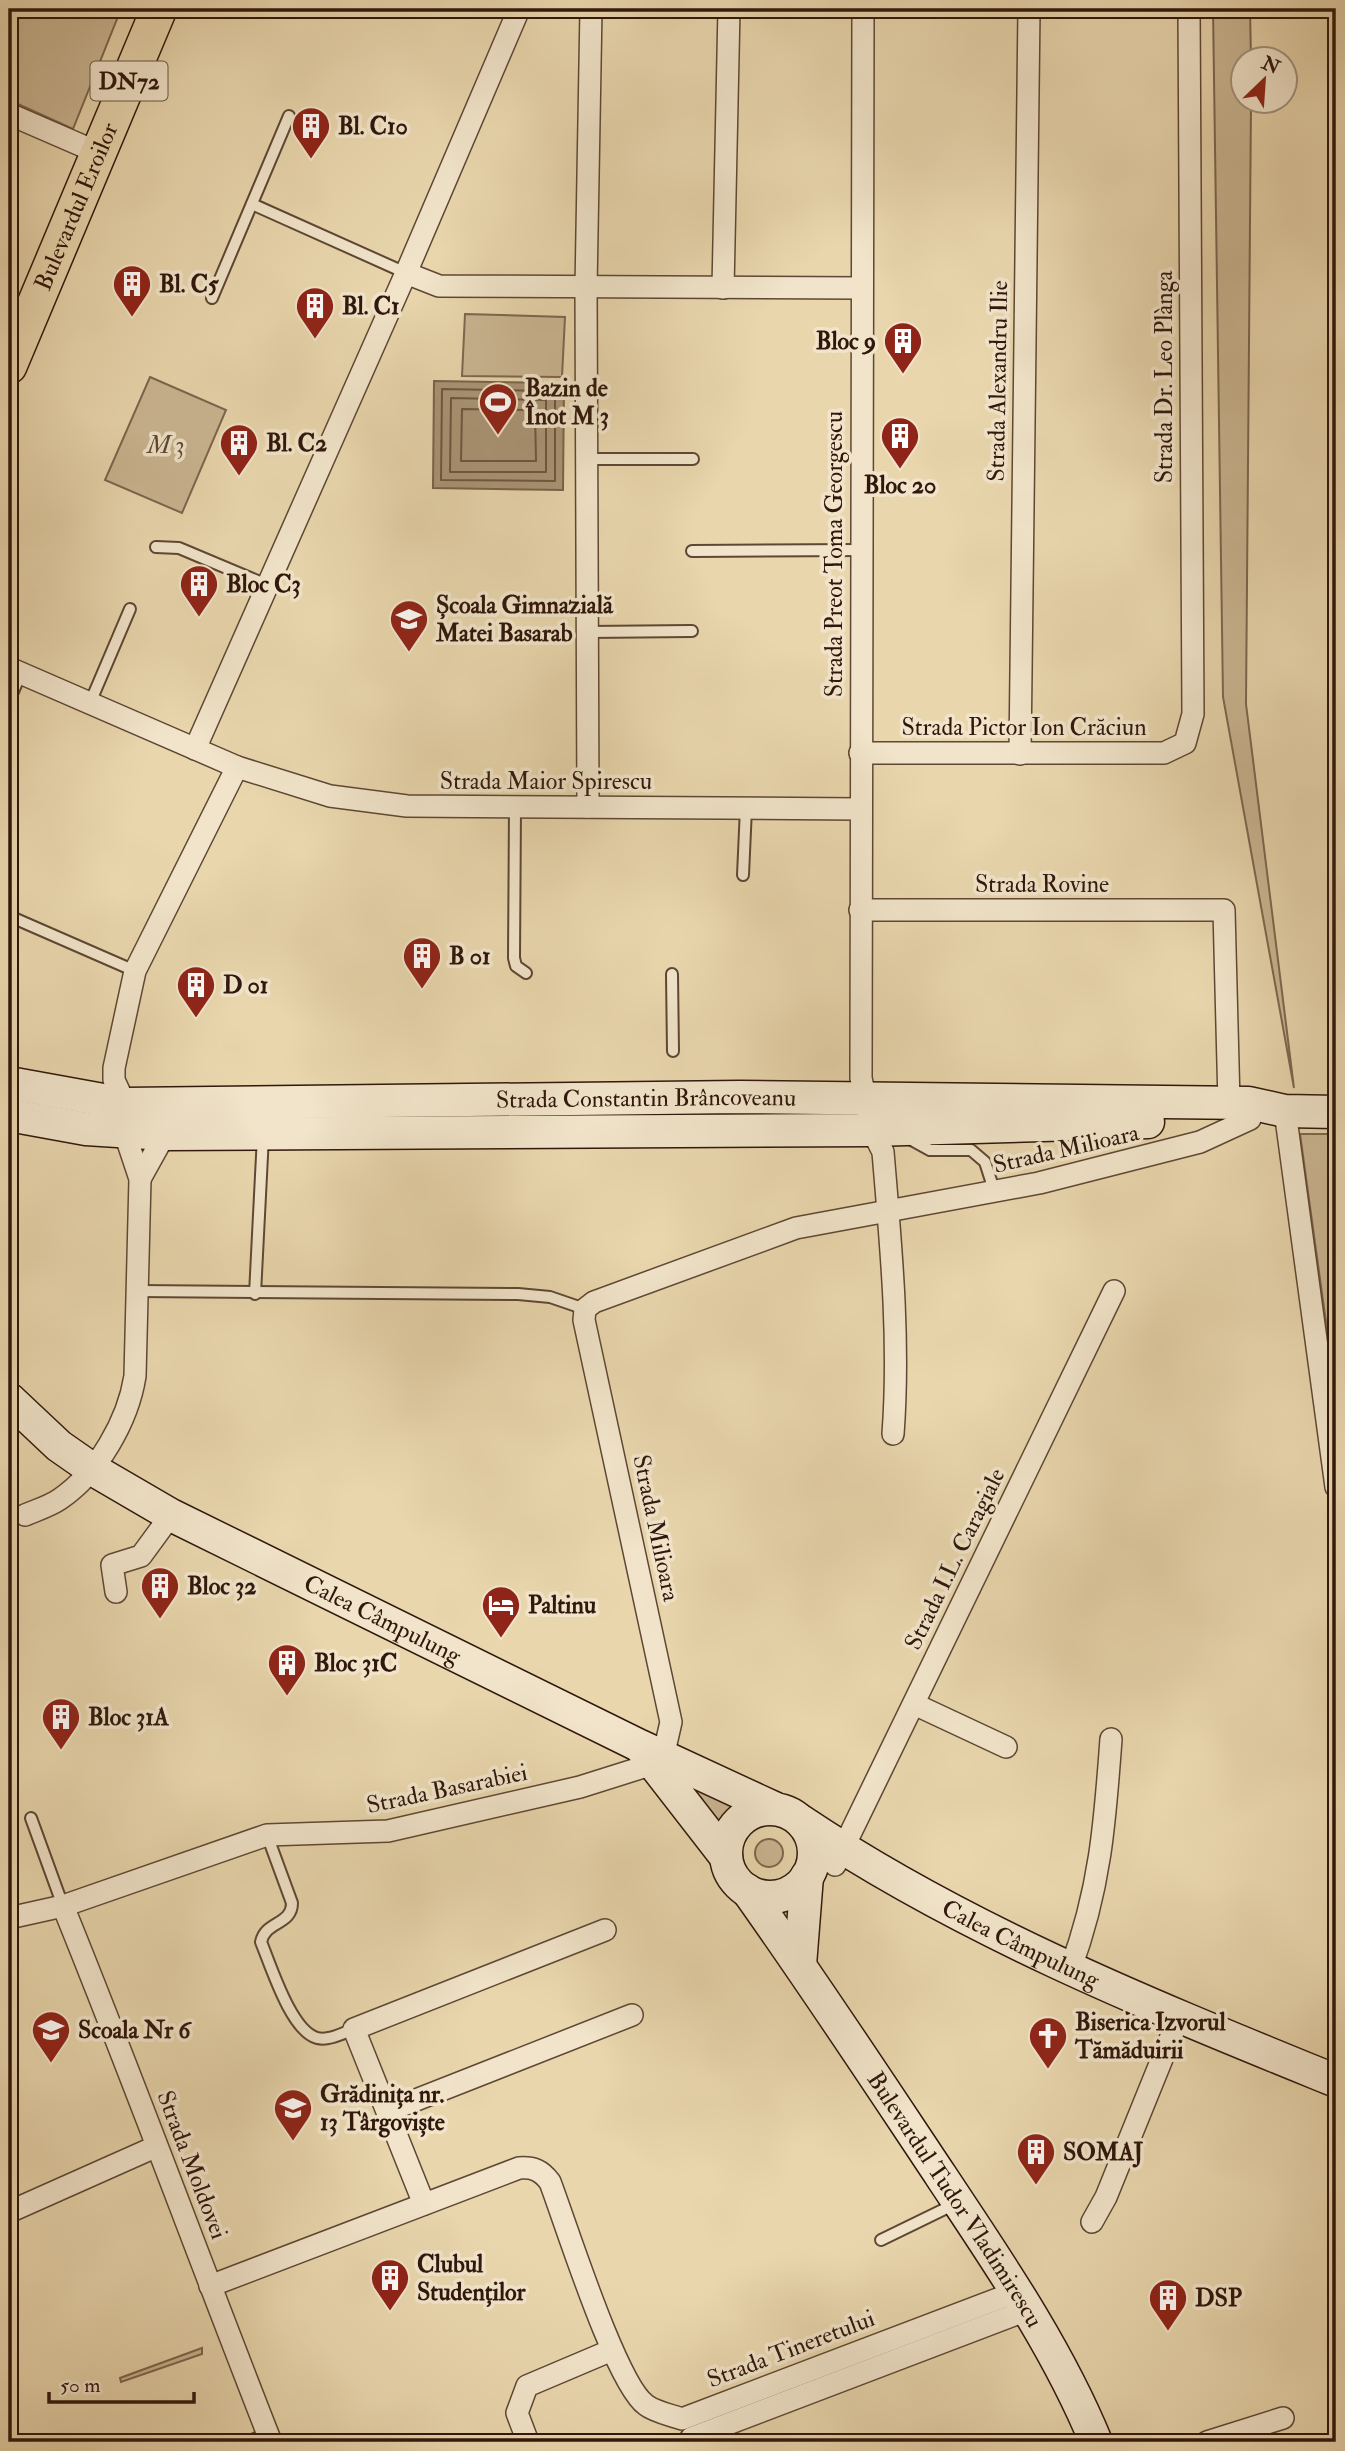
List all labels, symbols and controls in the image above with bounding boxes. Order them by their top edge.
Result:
north arrow [1230,46,1300,116]
text: N [1257,51,1284,80]
road number: DN72 [90,61,168,100]
building icon: Bl. C10 [290,105,332,160]
place label: Bl. C10 [338,111,408,142]
street label: Bulevardul Eroilor [27,118,125,295]
building icon: Bl. C5 [111,263,153,318]
place label: Bl. C5 [159,269,219,300]
street label: Strada Dr. Leo Plànga [1149,270,1180,483]
street label: Strada Alexandru Ilie [981,280,1015,482]
building icon: Bl. C1 [294,285,336,340]
place label: Bl. C1 [342,291,400,322]
building icon: Bloc 9 [882,320,924,375]
place label: Bloc 9 [816,326,876,357]
place label: Bazin de Înot M 3 [525,373,609,432]
sports icon: Bazin de Înot M 3 [477,381,519,436]
street label: Strada Preot Toma Georgescu [819,411,850,697]
building icon: Bloc 20 [879,415,921,470]
building icon: Bl. C2 [218,422,260,477]
place label: Bl. C2 [266,428,327,459]
park label: M 3 [145,430,185,461]
place label: Bloc 20 [864,470,936,501]
building icon: Bloc C3 [178,563,220,618]
place label: Bloc C3 [226,569,301,600]
place label: Școala Gimnazială Matei Basarab [435,590,614,649]
school or university icon: Școala Gimnazială Matei Basarab [388,598,430,653]
street label: Strada Pictor Ion Crăciun [901,712,1147,743]
street label: Strada Maior Spirescu [440,766,652,797]
street label: Strada Rovine [975,869,1109,900]
building icon: B 01 [401,935,443,990]
place label: B 01 [449,941,491,972]
building icon: D 01 [175,964,217,1019]
place label: D 01 [223,970,268,1001]
street label: Strada Constantin Brâncoveanu [496,1081,796,1115]
street label: Strada Milioara [990,1117,1143,1181]
street label: Strada Milioara [625,1452,687,1605]
street label: Strada I.L. Caragiale [898,1463,1012,1655]
building icon: Bloc 32 [139,1565,181,1620]
street label: Calea Câmpulung [299,1567,467,1671]
place label: Bloc 32 [187,1571,256,1602]
hotel icon: Paltinu [480,1584,522,1639]
place label: Paltinu [528,1590,597,1621]
building icon: Bloc 31C [266,1642,308,1697]
place label: Bloc 31C [314,1648,397,1679]
building icon: Bloc 31A [40,1696,82,1751]
place label: Bloc 31A [88,1702,170,1733]
street label: Strada Basarabiei [364,1757,530,1821]
street label: Calea Câmpulung [937,1892,1105,1996]
place label: Biserica Izvorul Tămăduirii [1074,2007,1226,2066]
school or university icon: Scoala Nr 6 [30,2009,72,2064]
place label: Scoala Nr 6 [78,2015,192,2046]
church icon: Biserica Izvorul Tămăduirii [1027,2015,1069,2070]
street label: Bulevardul Tudor Vladimirescu [860,2065,1050,2333]
place label: Grădinița nr. 13 Târgoviște [320,2079,445,2138]
street label: Strada Moldovei [149,2086,235,2244]
school or university icon: Grădinița nr. 13 Târgoviște [272,2087,314,2142]
building icon: SOMAJ [1015,2131,1057,2186]
place label: SOMAJ [1063,2137,1144,2168]
place label: Clubul Studenților [417,2249,527,2308]
building icon: Clubul Studenților [369,2257,411,2312]
building icon: DSP [1147,2277,1189,2332]
place label: DSP [1195,2283,1242,2314]
street label: Strada Tineretului [703,2303,879,2395]
scale bar [49,2360,194,2404]
text: 50 m [60,2372,101,2399]

